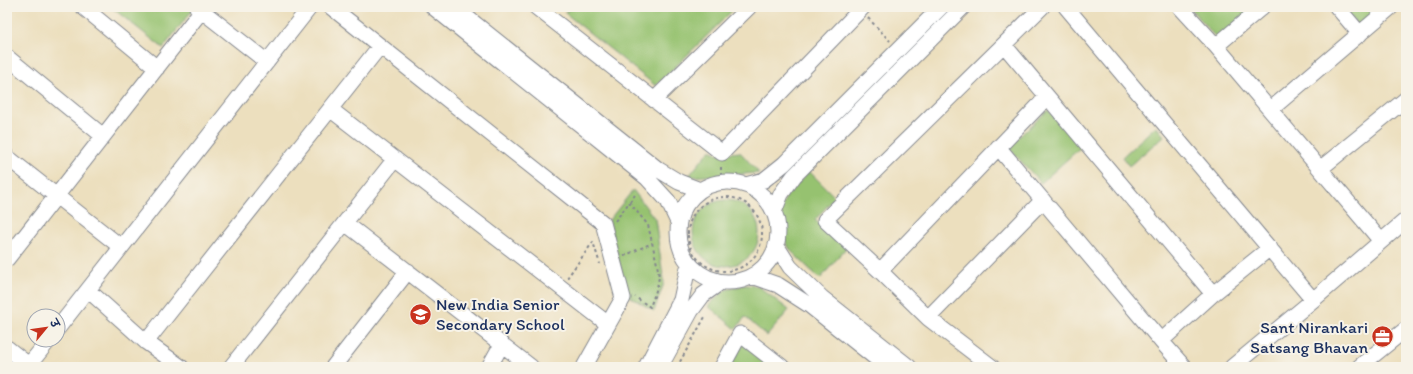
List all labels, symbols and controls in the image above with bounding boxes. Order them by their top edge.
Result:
place label: New India Senior Secondary School [436,294,565,334]
school or university icon: New India Senior Secondary School [407,301,433,327]
north arrow [26,308,66,348]
text: उ [46,316,63,331]
place label: Sant Nirankari Satsang Bhavan [1250,317,1368,357]
office icon: Sant Nirankari Satsang Bhavan [1370,324,1396,350]

